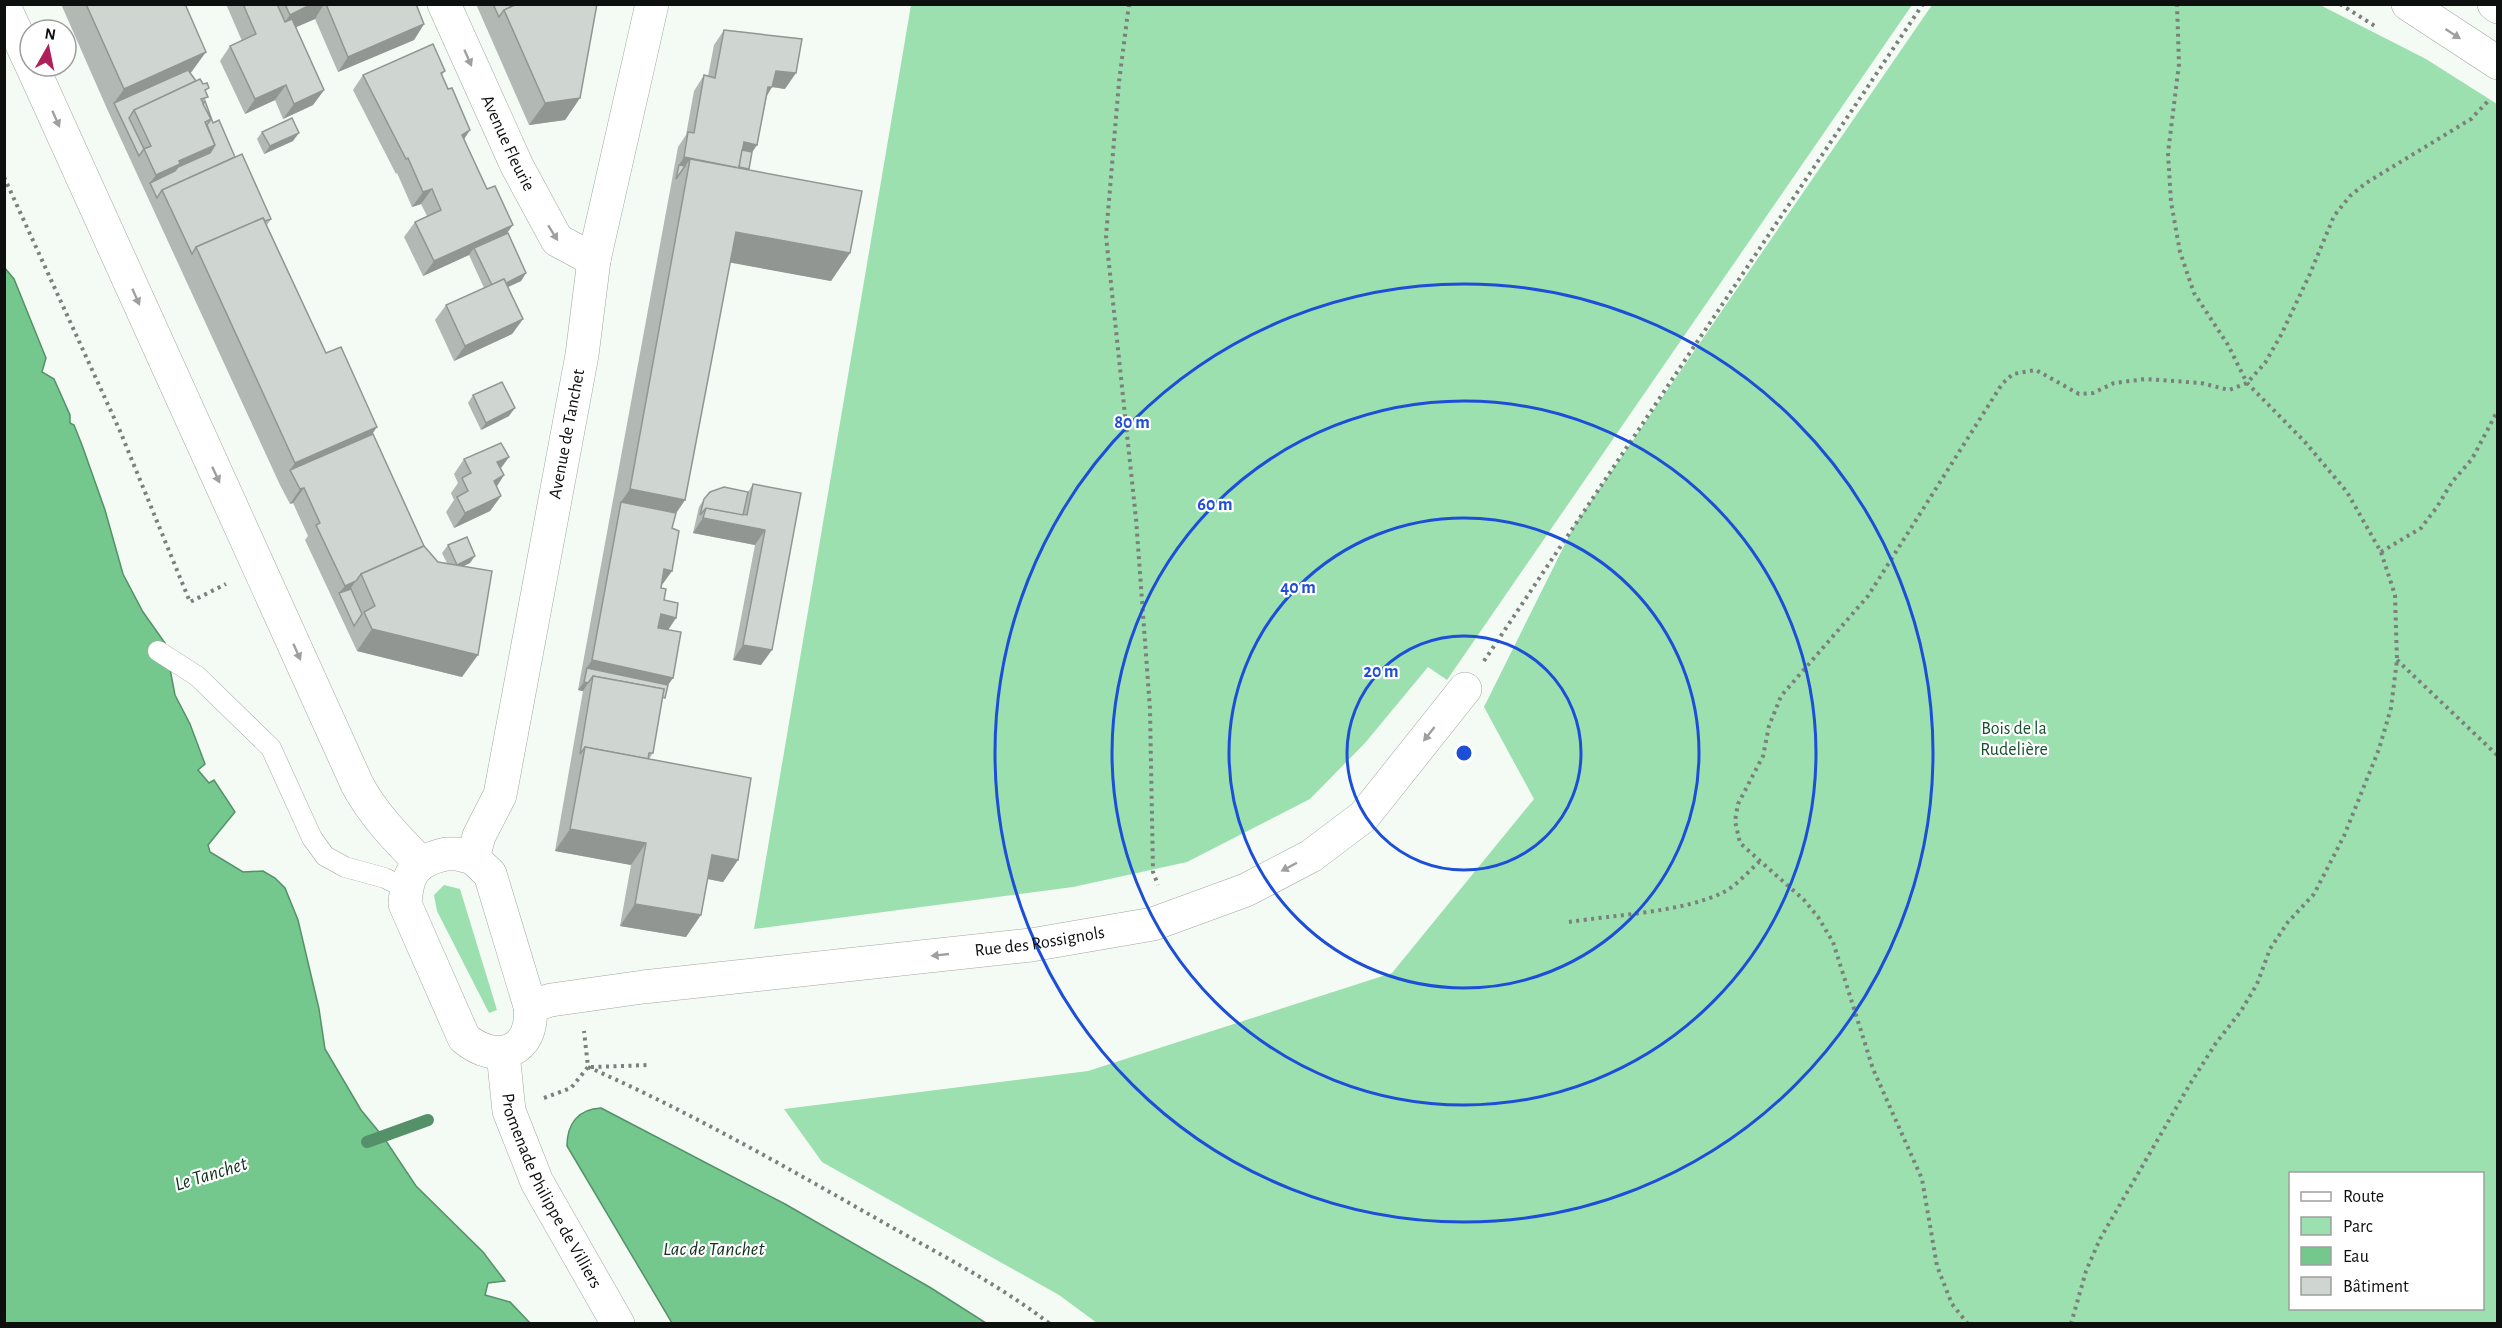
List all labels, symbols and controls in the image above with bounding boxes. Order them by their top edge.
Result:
north arrow [18,18,78,78]
text: N [43,25,57,43]
one-way arrow [2445,28,2461,39]
one-way arrow [464,49,473,66]
street label: Avenue Fleurie [477,93,538,194]
one-way arrow [51,111,60,128]
one-way arrow [548,225,559,241]
one-way arrow [131,289,140,306]
street label: Avenue de Tanchet [546,368,588,500]
text: 80 m [1114,414,1150,432]
one-way arrow [212,466,221,483]
text: 60 m [1197,496,1233,514]
text: 40 m [1280,579,1316,597]
one-way arrow [293,644,302,661]
text: 20 m [1363,663,1399,681]
park label: Bois de la Rudelière [1980,720,2048,759]
one-way arrow [1423,727,1435,742]
centre of rings [1454,743,1474,763]
one-way arrow [1281,863,1298,872]
street label: Rue des Rossignols [974,923,1106,960]
one-way arrow [931,950,950,960]
street label: Promenade Philippe de Villiers [498,1092,605,1292]
water label: Le Tanchet [172,1153,250,1194]
legend [2289,1172,2484,1310]
text: Route [2343,1188,2384,1206]
text: Parc [2343,1218,2373,1236]
water label: Lac de Tanchet [663,1239,765,1259]
text: Eau [2343,1248,2369,1266]
text: Bâtiment [2343,1278,2409,1296]

